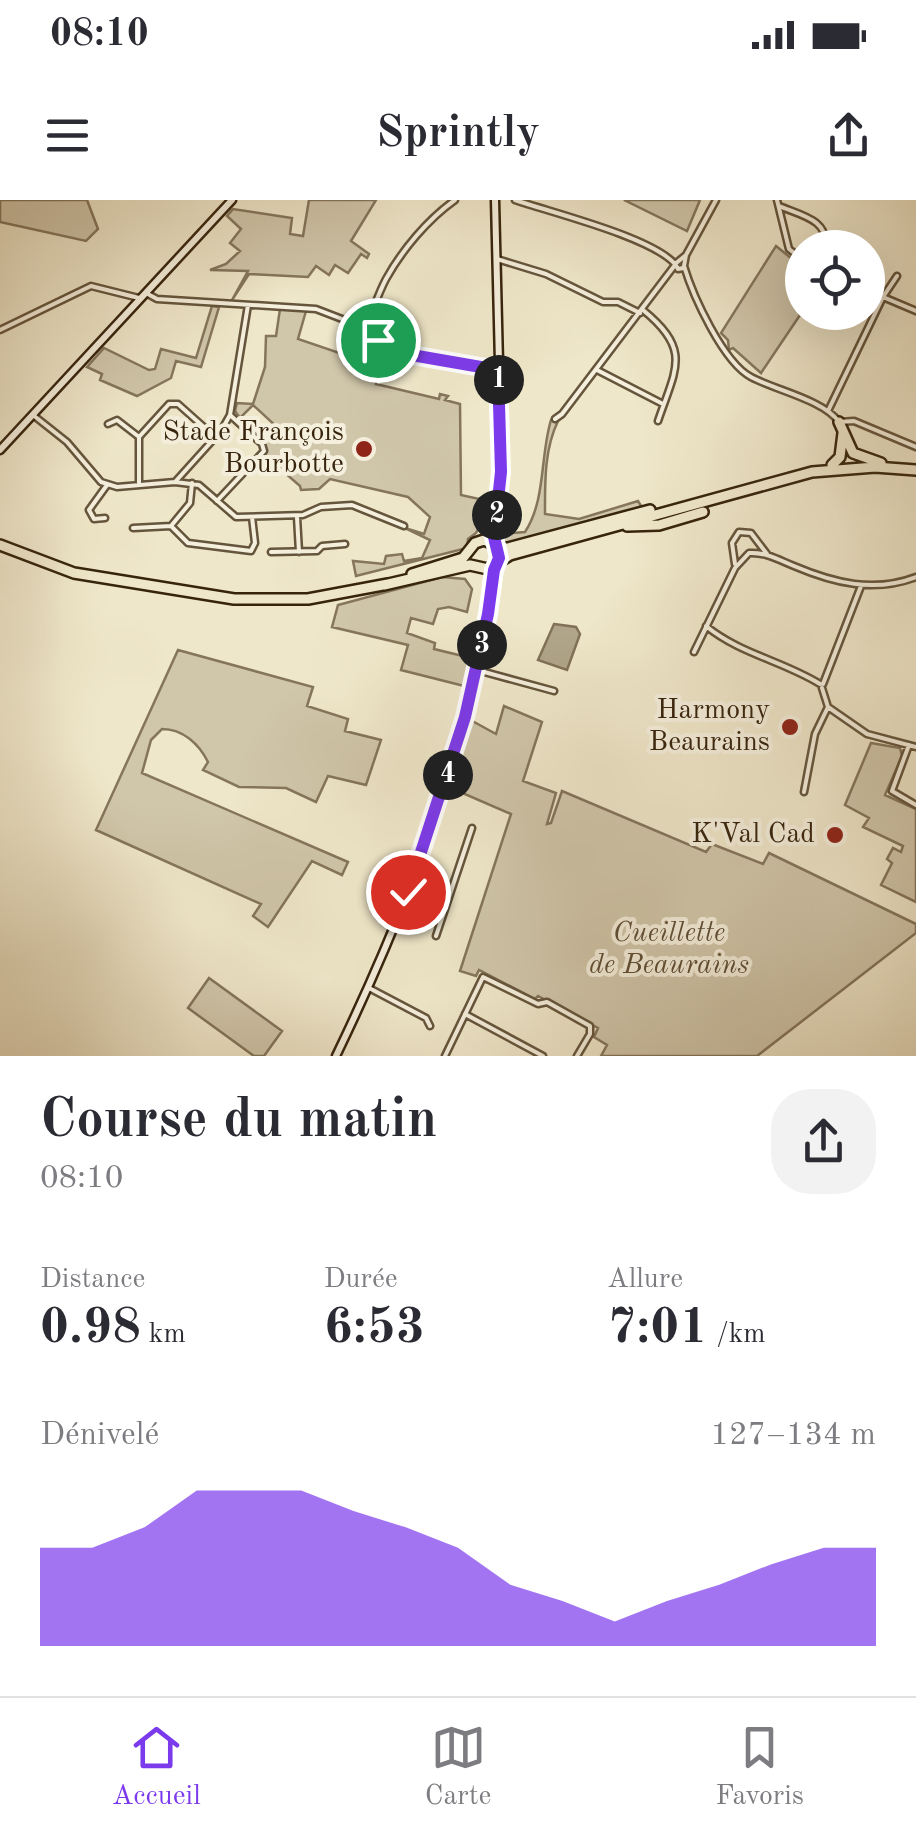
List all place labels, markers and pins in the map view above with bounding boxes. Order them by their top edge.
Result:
pin [336,298,421,383]
pin: 1 [474,355,524,405]
place label: Stade François Bourbotte [163,419,344,479]
marker: Stade François Bourbotte [353,438,375,460]
pin: 2 [472,490,522,540]
pin: 3 [457,620,507,670]
place label: Harmony Beaurains [649,697,770,757]
marker: Harmony Beaurains [779,716,801,738]
pin: 4 [423,750,473,800]
place label: K'Val Cad [691,821,815,849]
marker: K'Val Cad [824,824,846,846]
pin [366,850,451,935]

